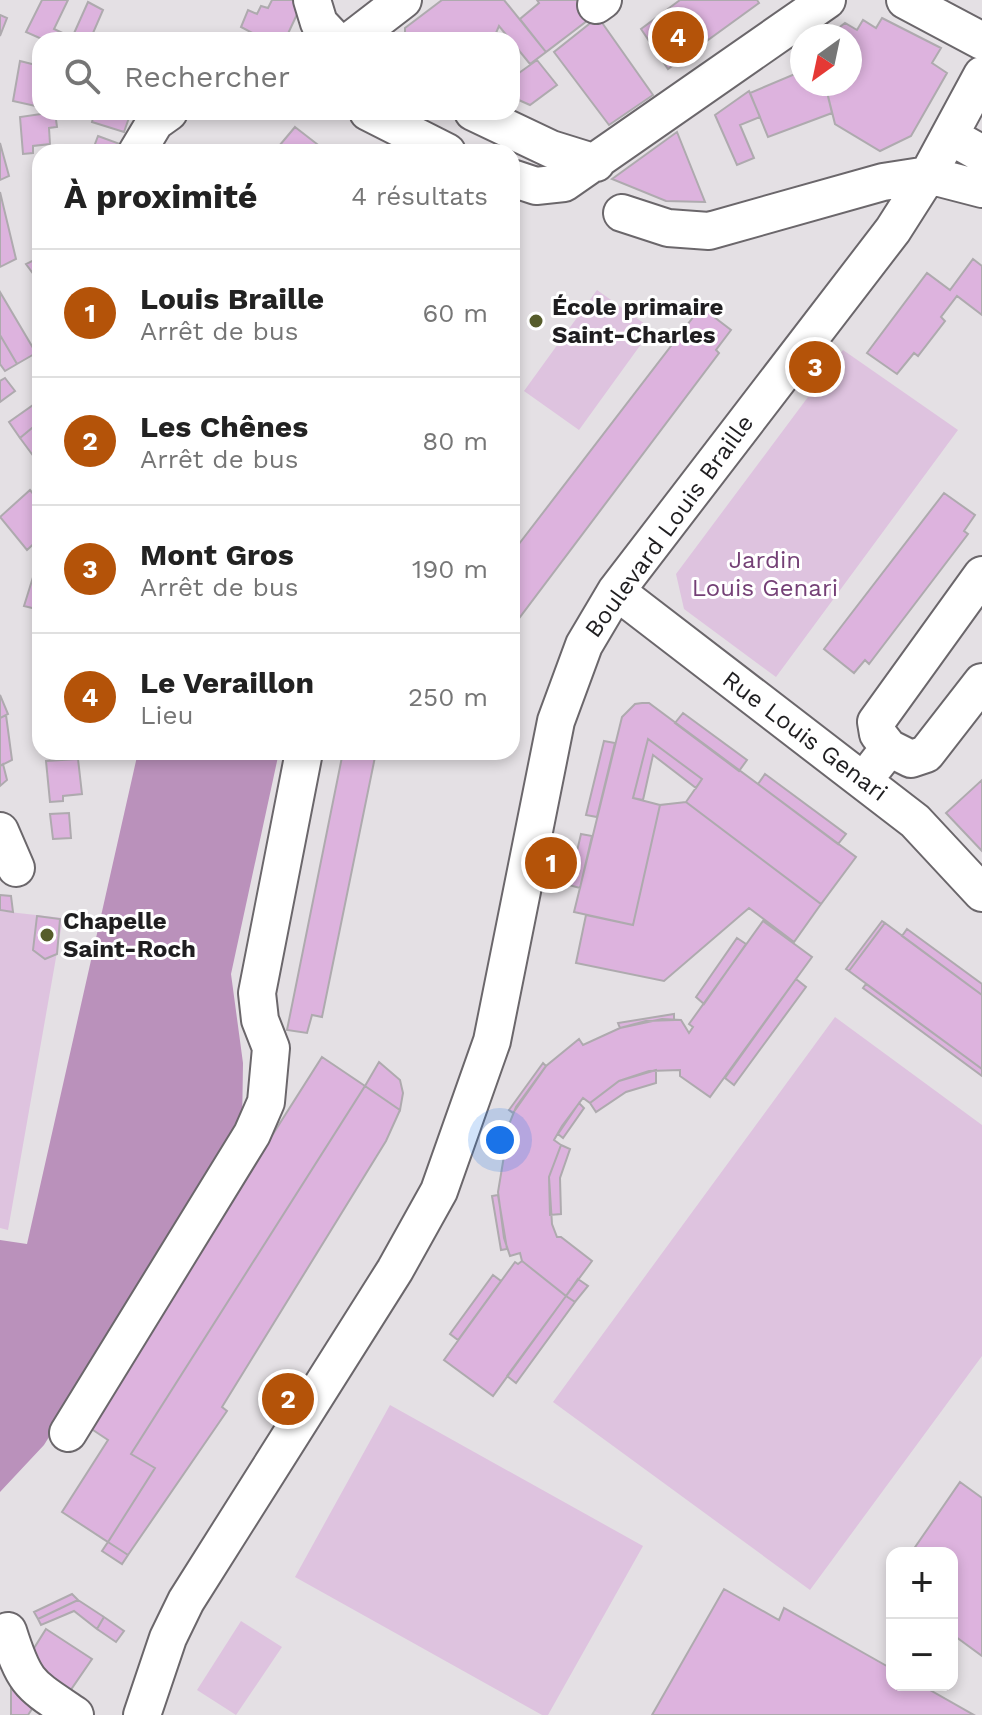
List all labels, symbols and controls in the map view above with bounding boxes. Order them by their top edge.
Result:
pin: 4 [652,7,704,67]
north arrow [790,24,862,96]
search box [32,32,520,120]
icon: search [60,54,104,98]
text: Rechercher [124,59,290,94]
text: À proximité [64,176,258,216]
text: 4 résultats [351,181,488,211]
text: Louis Braille [140,281,324,316]
place label: École primaire Saint-Charles [552,293,724,349]
text: 1 [84,298,96,328]
text: 60 m [422,298,488,328]
marker: École primaire Saint-Charles [527,312,545,330]
text: Arrêt de bus [140,316,299,346]
pin: 3 [789,337,841,397]
text: Les Chênes [140,409,308,444]
street label: Boulevard Louis Braille [579,409,759,643]
text: 2 [82,426,98,456]
text: 80 m [422,426,488,456]
text: Arrêt de bus [140,444,299,474]
text: Mont Gros [140,537,294,572]
park label: Jardin Louis Genari [692,546,838,602]
text: 3 [82,554,98,584]
text: 190 m [412,554,488,584]
text: Arrêt de bus [140,572,299,602]
text: Le Veraillon [140,665,314,700]
street label: Rue Louis Genari [717,665,893,807]
text: 4 [82,682,98,712]
text: 250 m [408,682,488,712]
text: Lieu [140,700,194,730]
pin: 1 [525,833,577,893]
place label: Chapelle Saint-Roch [63,907,196,963]
marker: Chapelle Saint-Roch [38,926,56,944]
your location [480,1120,520,1160]
pin: 2 [262,1369,314,1429]
map controls [886,1547,958,1691]
button: + [886,1547,958,1619]
button: − [886,1619,958,1691]

